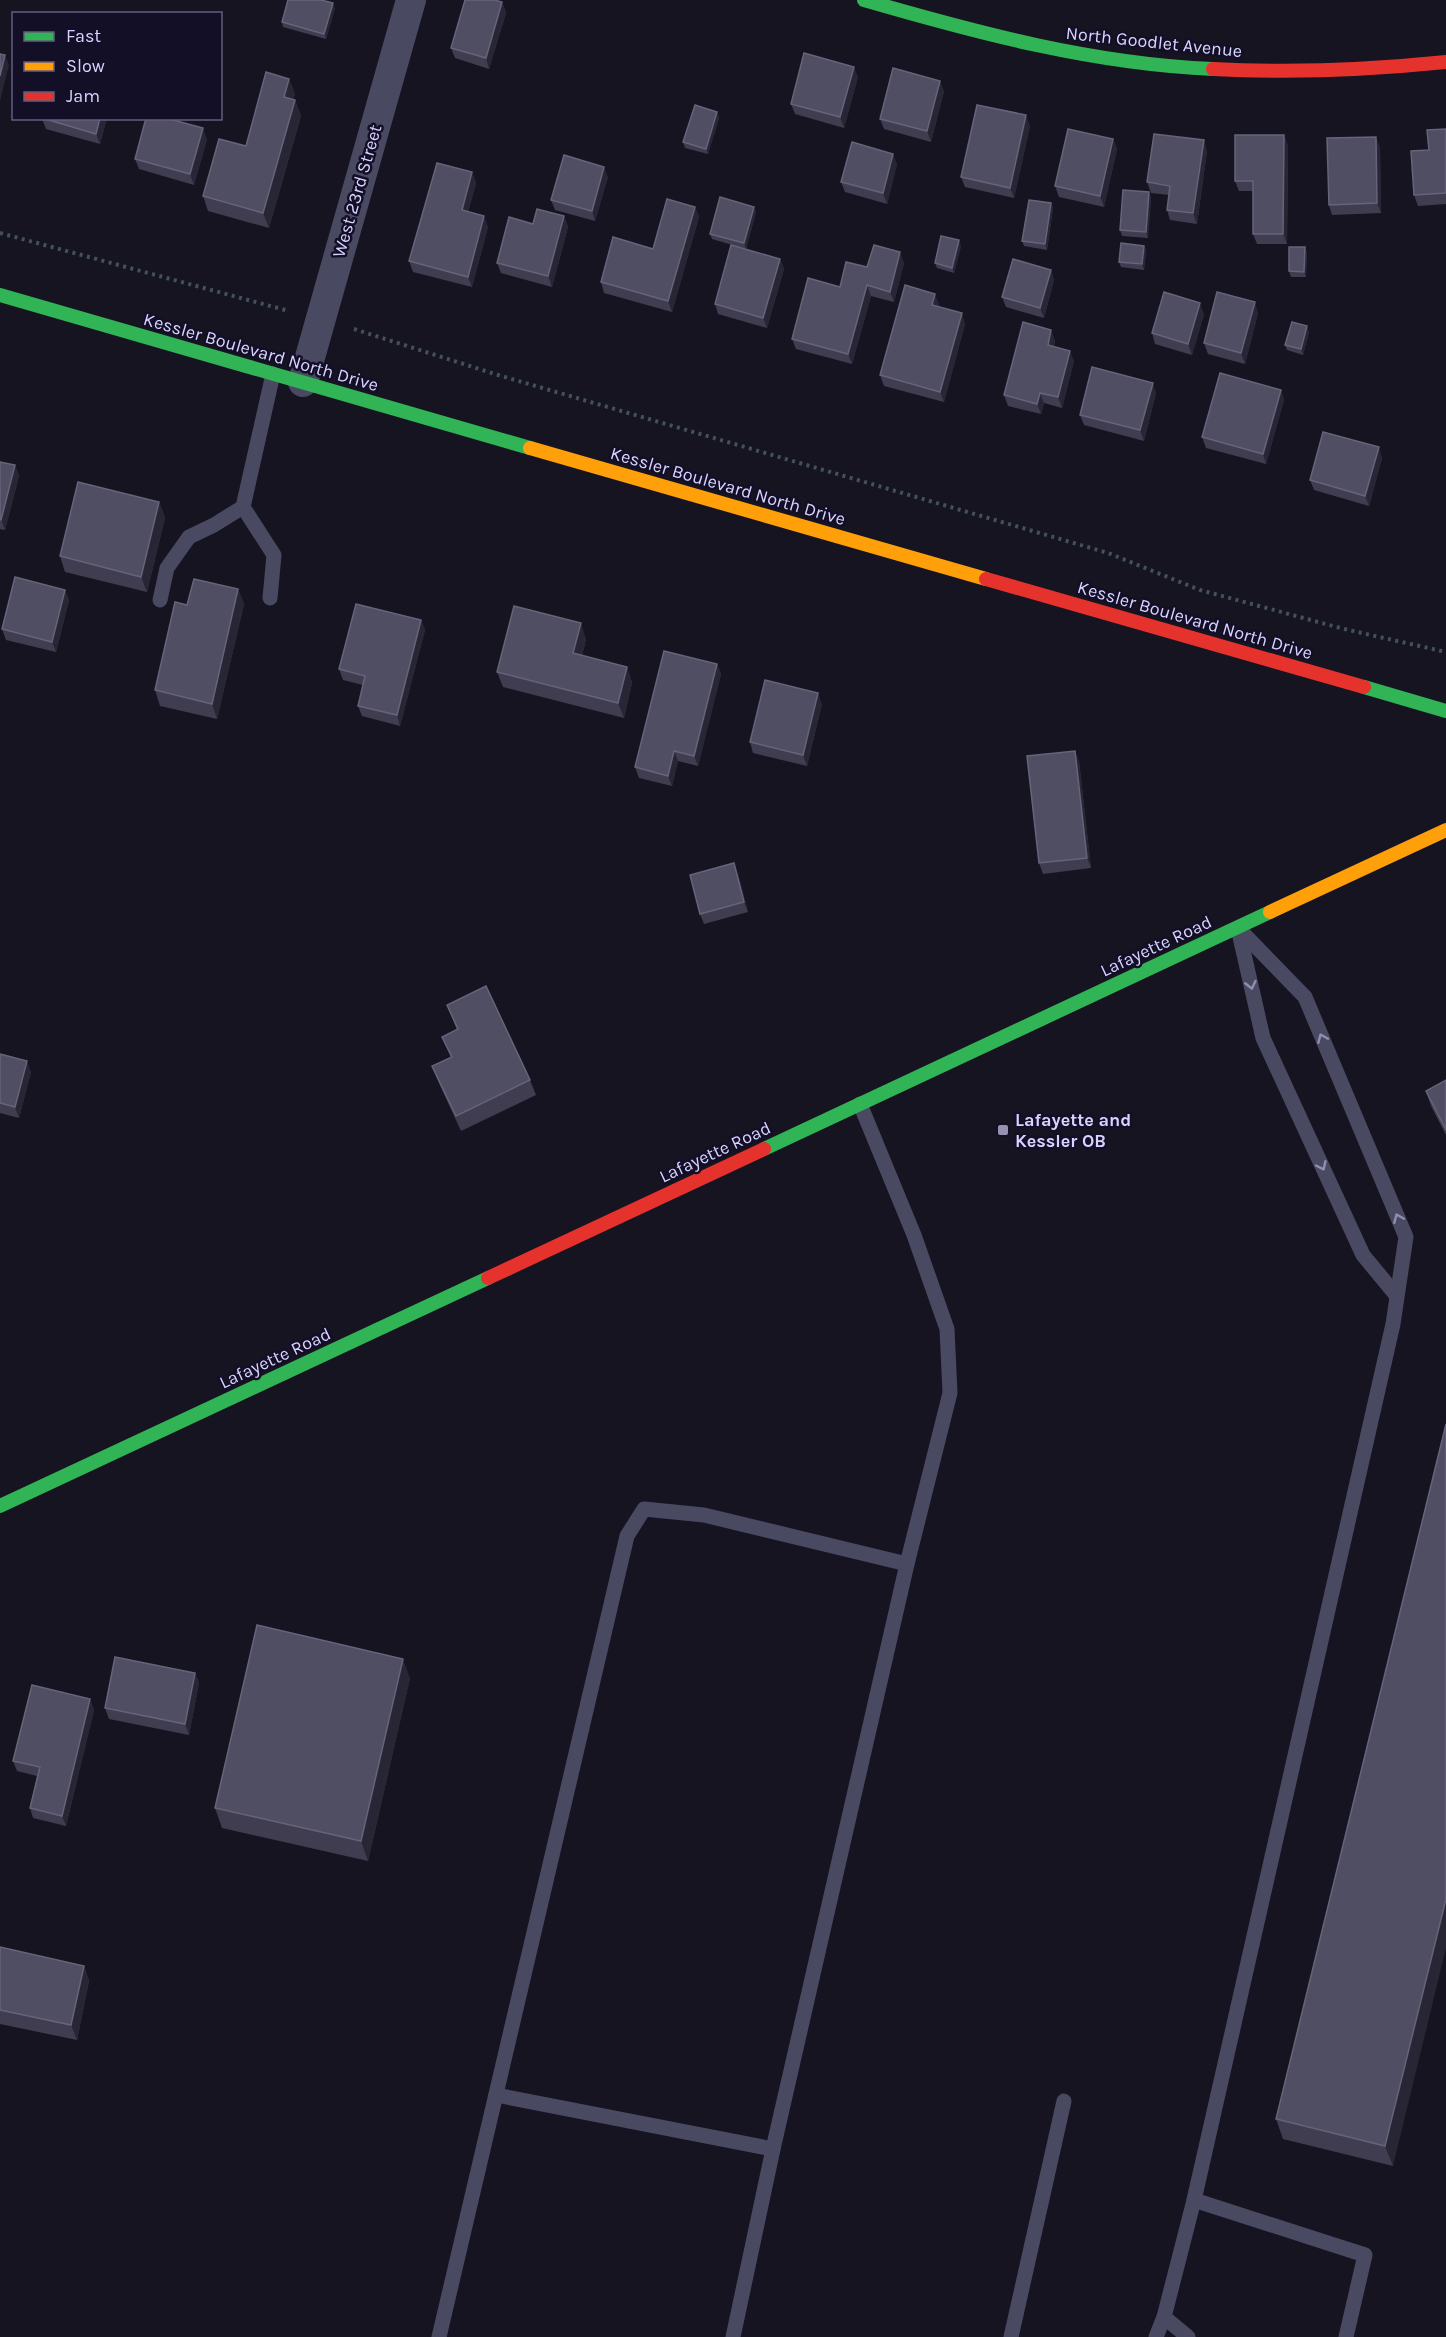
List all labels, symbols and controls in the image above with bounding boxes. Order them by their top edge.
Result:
legend [12,12,222,120]
street label: North Goodlet Avenue [1065,22,1243,62]
text: Fast [66,25,101,47]
text: Slow [66,55,105,77]
text: Jam [66,85,100,107]
street label: West 23rd Street [328,122,387,260]
street label: Kessler Boulevard North Drive [141,308,381,396]
street label: Kessler Boulevard North Drive [608,442,848,530]
street label: Kessler Boulevard North Drive [1075,576,1315,664]
street label: Lafayette Road [1097,911,1215,981]
one-way arrow [1244,980,1257,990]
one-way arrow [1317,1033,1329,1044]
place label: Lafayette and Kessler OB [1015,1109,1131,1152]
street label: Lafayette Road [656,1117,774,1187]
marker: Lafayette and Kessler OB [996,1123,1010,1137]
one-way arrow [1314,1159,1326,1170]
one-way arrow [1393,1213,1405,1224]
street label: Lafayette Road [216,1323,334,1393]

